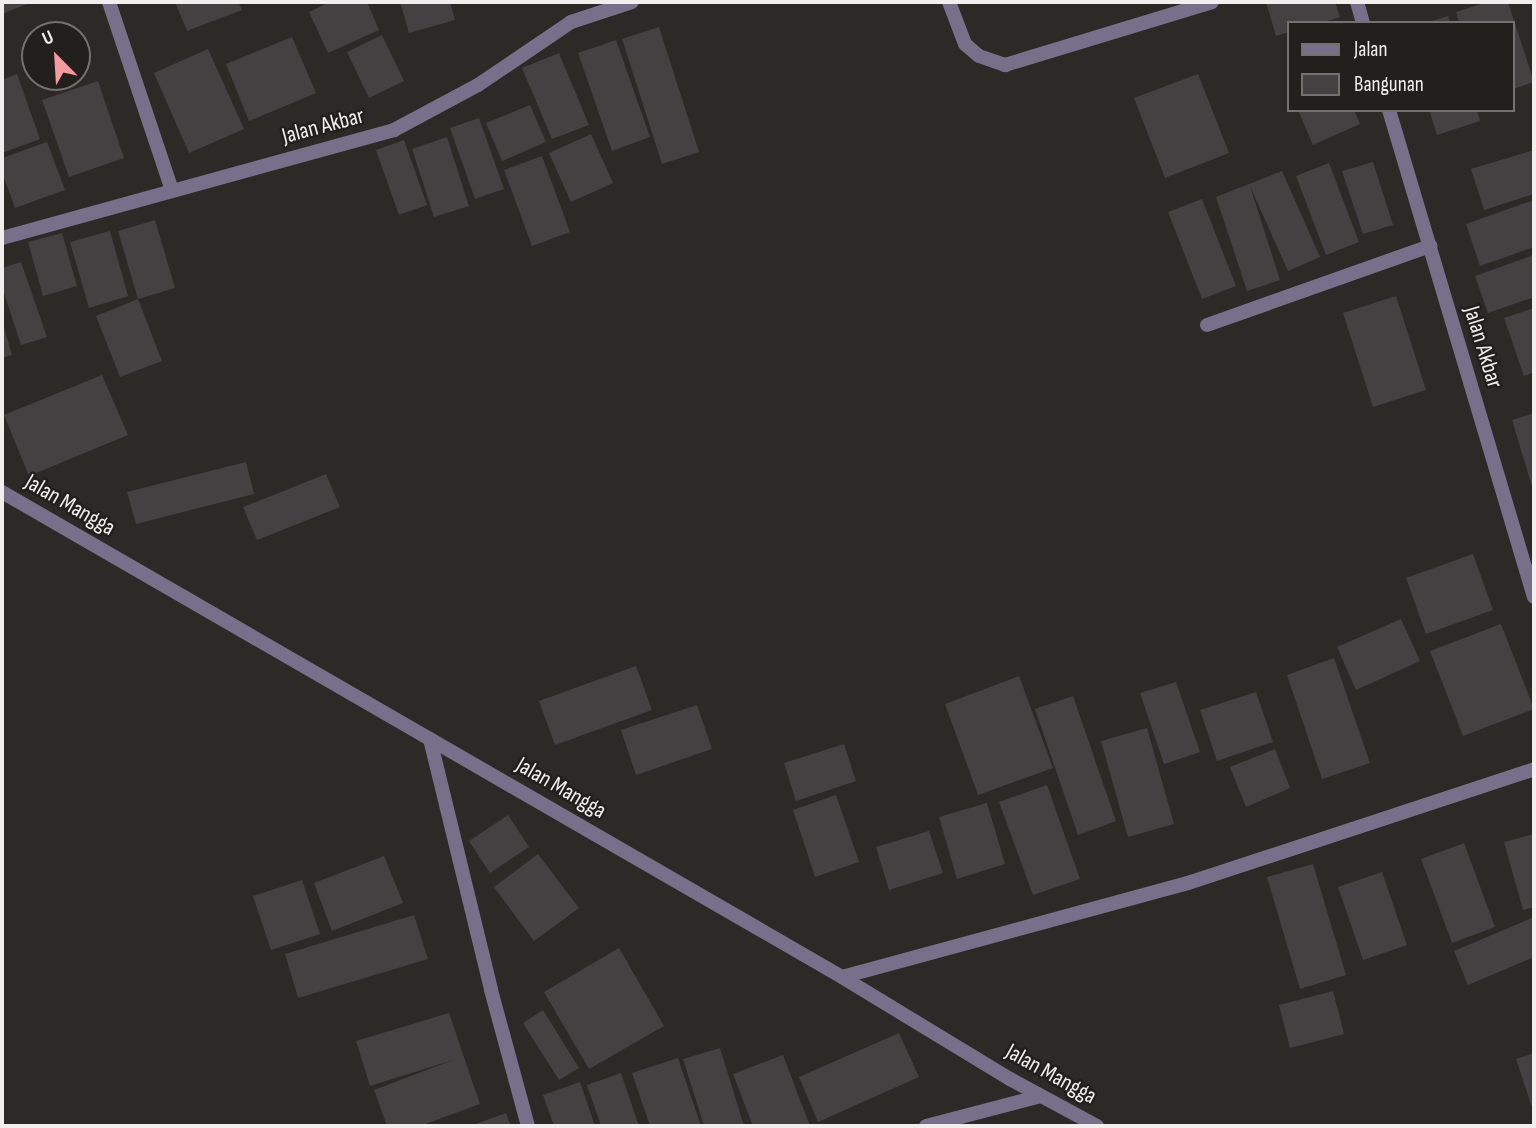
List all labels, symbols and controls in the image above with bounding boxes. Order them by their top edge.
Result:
north arrow [21,21,91,91]
legend [1288,21,1515,112]
text: U [39,26,57,51]
text: Jalan [1354,37,1387,62]
text: Bangunan [1354,72,1424,97]
street label: Jalan Akbar [279,102,367,150]
street label: Jalan Akbar [1458,303,1508,391]
street label: Jalan Mangga [20,468,120,542]
street label: Jalan Mangga [511,751,611,825]
street label: Jalan Mangga [1001,1038,1101,1110]

